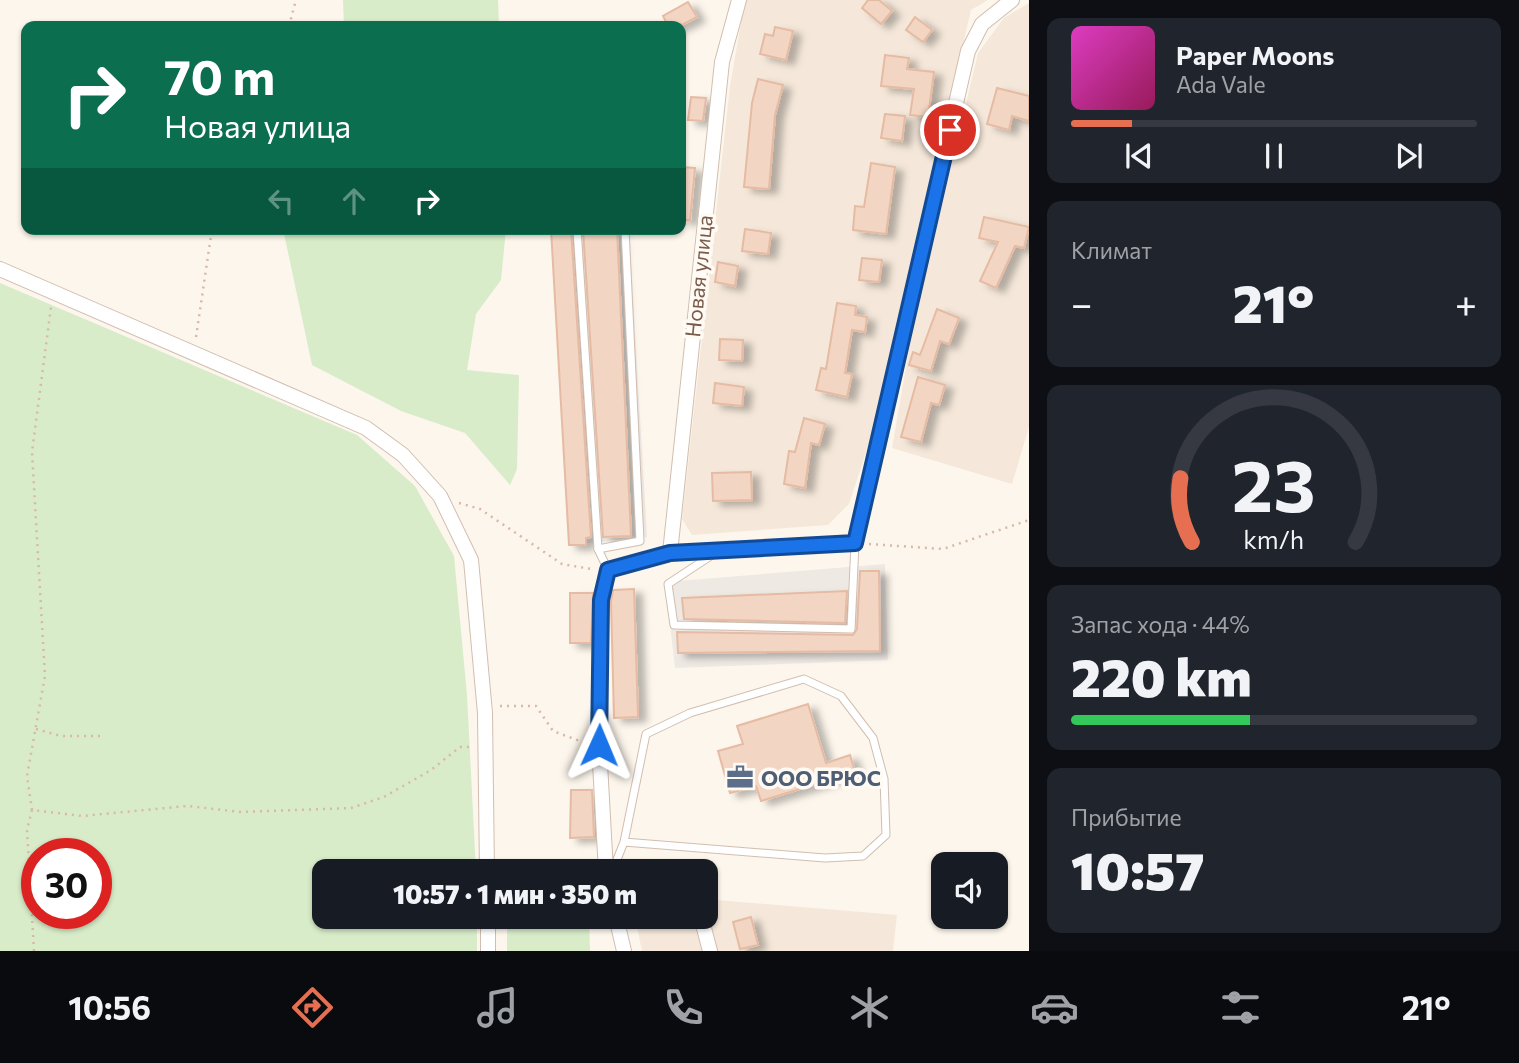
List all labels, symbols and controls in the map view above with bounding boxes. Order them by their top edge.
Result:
text: Paper Moons [1176,39,1334,70]
text: 70 m [164,45,275,105]
icon: right [49,49,140,140]
text: Ada Vale [1176,70,1266,98]
pin [920,100,980,160]
text: Новая улица [164,105,351,145]
icon: arrive [931,111,969,149]
icon: previous [1120,137,1158,175]
icon: pause [1255,137,1293,175]
icon: next [1390,137,1428,175]
icon: left [262,182,300,220]
icon: ahead [335,182,373,220]
icon: right [408,182,446,220]
street label: Новая улица [679,214,717,338]
text: Климат [1071,236,1152,264]
text: 21° [1233,270,1314,334]
text: − [1071,279,1093,326]
text: + [1455,279,1477,326]
text: 23 [1232,438,1316,527]
text: km/h [1244,523,1304,553]
text: Запас хода · 44% [1071,610,1250,638]
text: 220 km [1071,644,1252,708]
position arrow [562,708,636,782]
office icon: ООО БРЮС [725,762,755,792]
place label: ООО БРЮС [761,765,881,790]
text: Прибытие [1071,803,1182,831]
text: 10:57 [1071,837,1205,901]
speed limit sign: 30 [21,838,112,929]
map controls [931,852,1008,929]
button: sound [931,852,1008,929]
text: 10:57 · 1 мин · 350 m [393,878,637,909]
icon: directions [288,983,337,1032]
icon: music [473,983,522,1032]
icon: phone [659,983,708,1032]
icon: climate [845,983,894,1032]
icon: car [1030,983,1079,1032]
icon: filters [1216,983,1265,1032]
text: 10:56 [68,987,151,1027]
text: 21° [1402,987,1451,1027]

